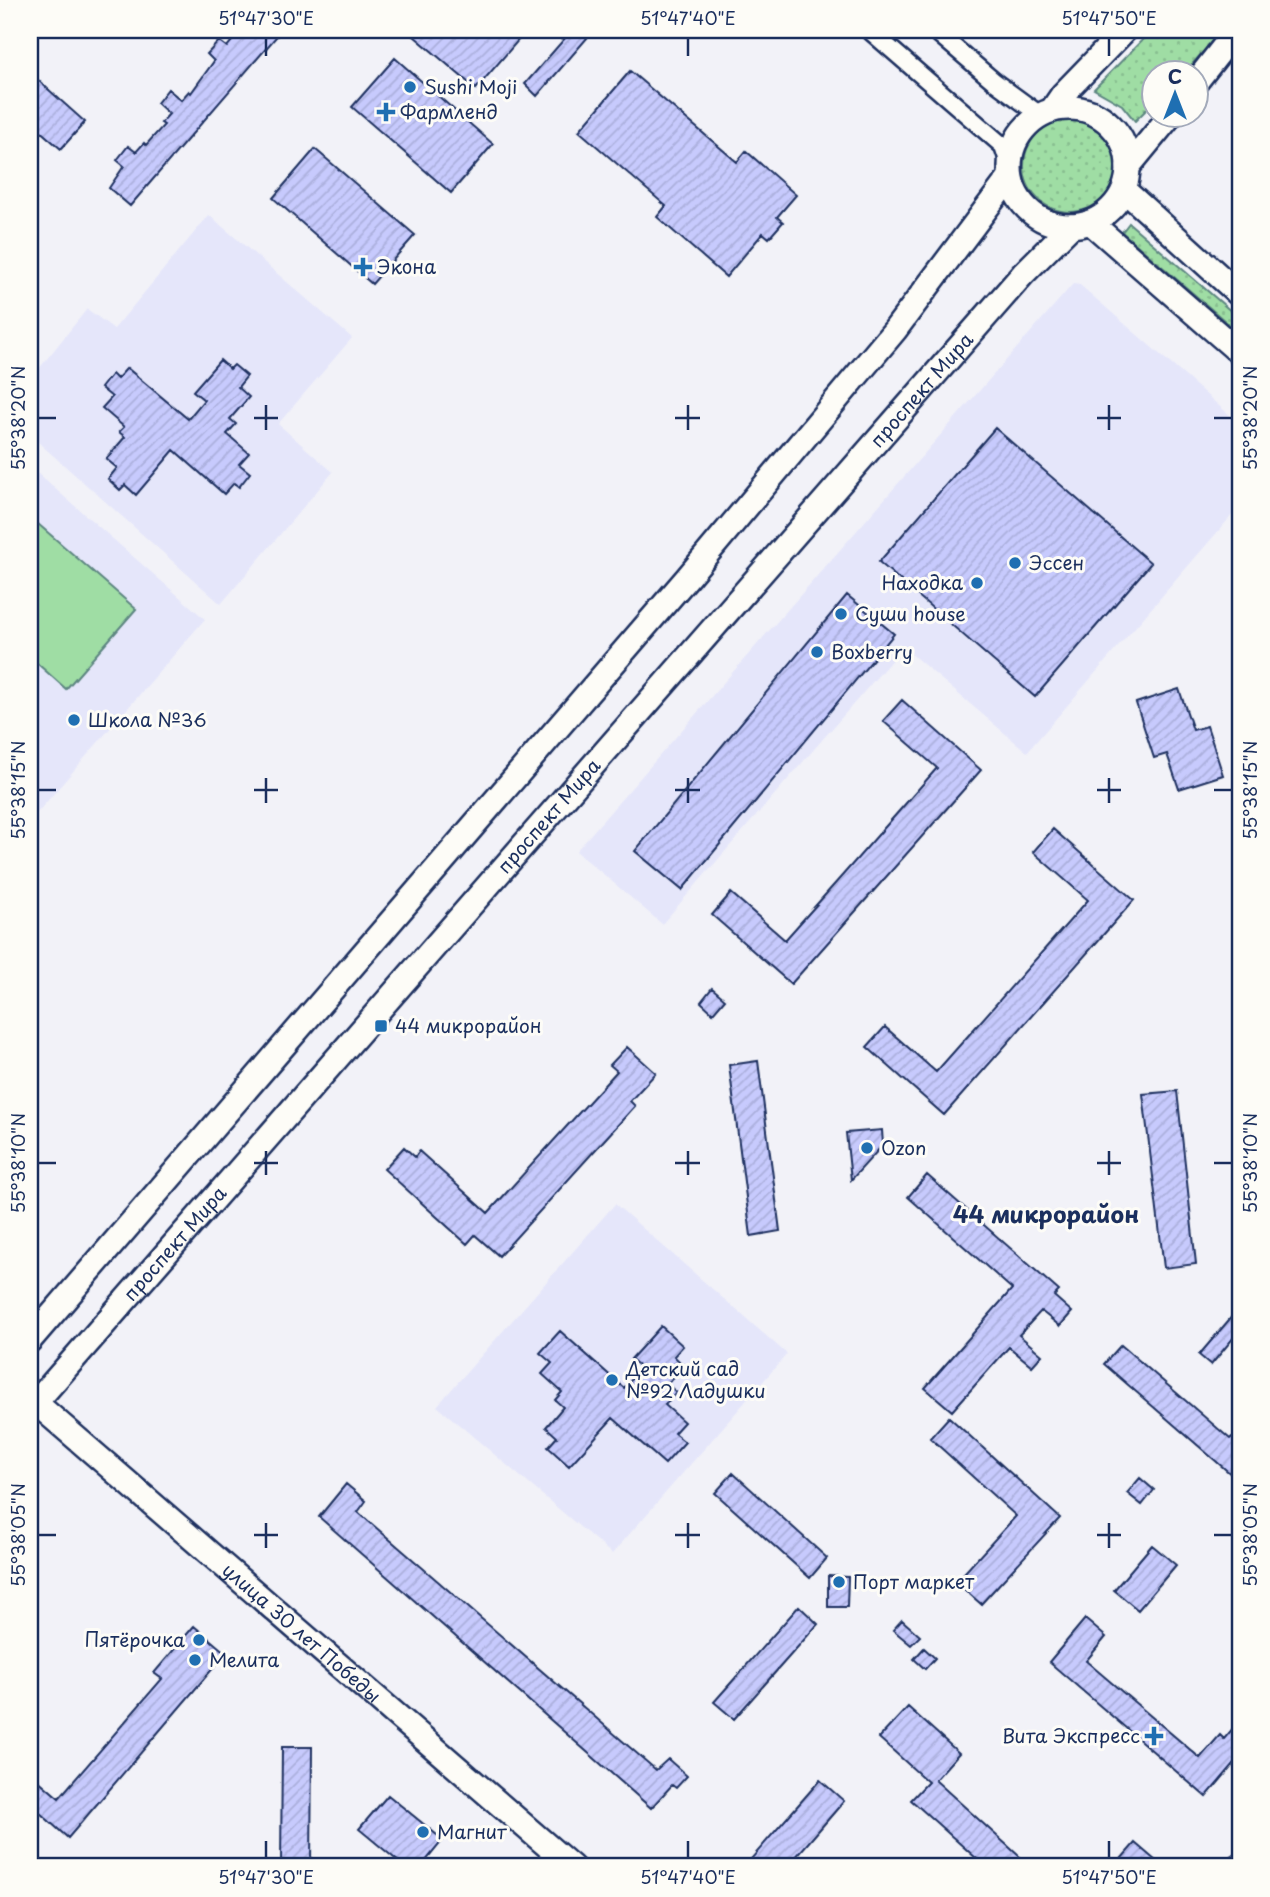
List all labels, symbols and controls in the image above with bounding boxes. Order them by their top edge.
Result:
text: 51°47'30"E [218,4,314,31]
text: 51°47'40"E [640,4,736,31]
text: 51°47'50"E [1061,4,1157,31]
north arrow [1140,60,1210,130]
text: С [1168,62,1182,90]
place label: Sushi Moji [424,72,517,100]
marker: Sushi Moji [402,79,418,95]
place label: Фармленд [400,97,498,125]
marker: Фармленд [378,104,394,120]
place label: Экона [377,252,436,280]
marker: Экона [355,259,371,275]
street label: проспект Мира [863,326,979,453]
text: 55°38'20"N [4,365,31,471]
text: 55°38'20"N [1236,365,1263,471]
place label: Эссен [1029,548,1084,576]
marker: Эссен [1007,555,1023,571]
place label: Находка [882,568,963,596]
marker: Находка [969,575,985,591]
place label: Суши house [855,599,966,627]
marker: Суши house [833,606,849,622]
place label: Boxberry [831,637,913,665]
marker: Boxberry [809,644,825,660]
place label: Школа №36 [88,705,207,733]
marker: Школа №36 [66,712,82,728]
text: 55°38'15"N [4,740,31,840]
text: 55°38'15"N [1236,740,1263,840]
street label: проспект Мира [490,752,606,879]
place label: 44 микрорайон [395,1011,542,1039]
marker: 44 микрорайон [373,1018,389,1034]
text: 55°38'10"N [4,1113,31,1213]
text: 55°38'10"N [1236,1113,1263,1213]
place label: Ozon [881,1133,926,1161]
marker: Ozon [859,1140,875,1156]
street label: проспект Мира [116,1179,232,1306]
district label: 44 микрорайон [953,1196,1139,1231]
place label: Детский сад №92 Ладушки [625,1354,766,1404]
marker: Детский сад №92 Ладушки [604,1372,620,1388]
text: 55°38'05"N [4,1483,31,1587]
text: 55°38'05"N [1236,1483,1263,1587]
street label: улица 30 лет Победы [217,1556,388,1709]
place label: Порт маркет [853,1567,975,1595]
marker: Порт маркет [831,1574,847,1590]
place label: Пятёрочка [84,1625,185,1653]
marker: Пятёрочка [191,1632,207,1648]
place label: Мелита [209,1645,279,1673]
marker: Мелита [187,1652,203,1668]
place label: Вита Экспресс [1002,1721,1140,1749]
marker: Вита Экспресс [1146,1728,1162,1744]
place label: Магнит [437,1817,507,1845]
marker: Магнит [415,1824,431,1840]
text: 51°47'30"E [218,1863,314,1890]
text: 51°47'40"E [640,1863,736,1890]
text: 51°47'50"E [1061,1863,1157,1890]

